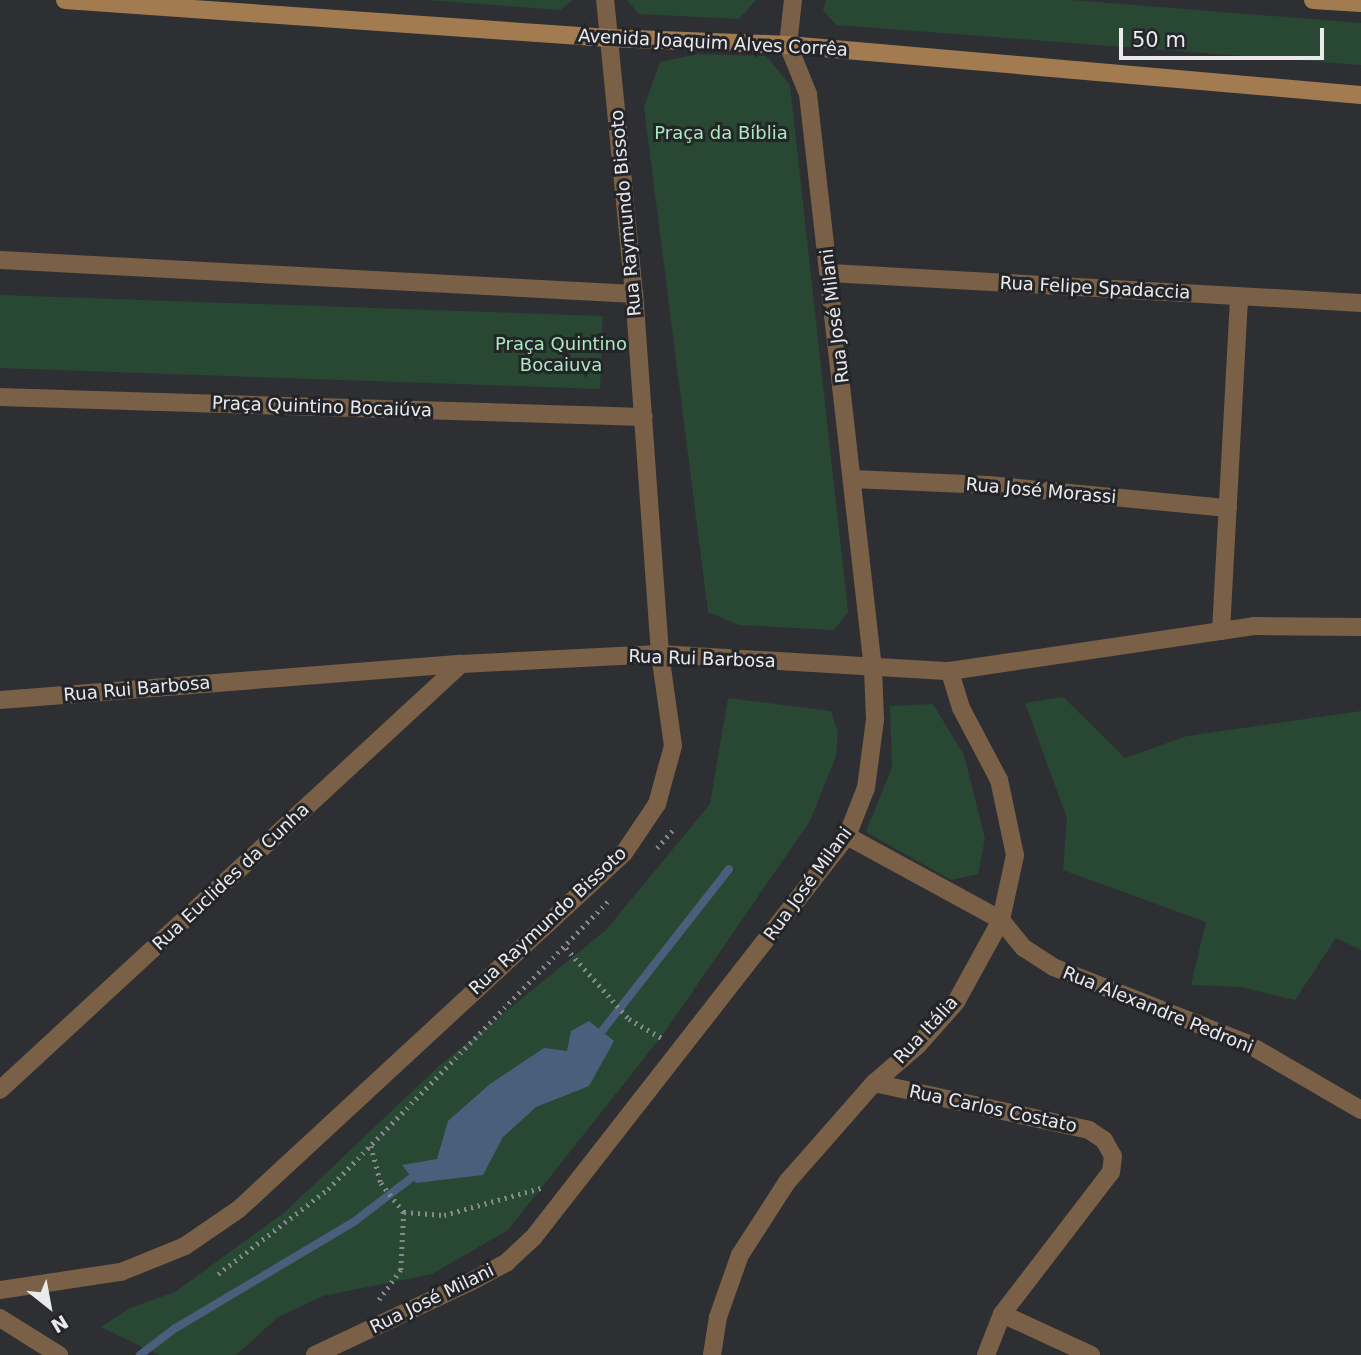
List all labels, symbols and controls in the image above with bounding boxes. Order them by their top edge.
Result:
scale bar [1123,14,1328,58]
street label: Avenida Joaquim Alves Corrêa [578,25,848,61]
text: 50 m [1132,28,1186,52]
street label: Rua Raymundo Bissoto [606,109,646,317]
park label: Praça da Bíblia [654,122,788,144]
street label: Rua José Milani [816,248,854,384]
street label: Rua Felipe Spadaccia [999,272,1191,304]
park label: Praça Quintino Bocaiuva [495,334,627,376]
street label: Praça Quintino Bocaiúva [212,392,432,422]
street label: Rua José Morassi [965,474,1117,508]
street label: Rua Rui Barbosa [628,646,776,672]
street label: Rua Rui Barbosa [63,672,211,706]
street label: Rua Euclides da Cunha [148,799,314,955]
street label: Rua José Milani [759,823,857,945]
street label: Rua Raymundo Bissoto [465,842,631,1000]
street label: Rua Alexandre Pedroni [1060,962,1256,1058]
street label: Rua Itália [889,992,963,1068]
street label: Rua Carlos Costato [907,1081,1079,1137]
street label: Rua José Milani [366,1260,498,1338]
north arrow [14,1271,84,1341]
text: N [47,1310,72,1338]

